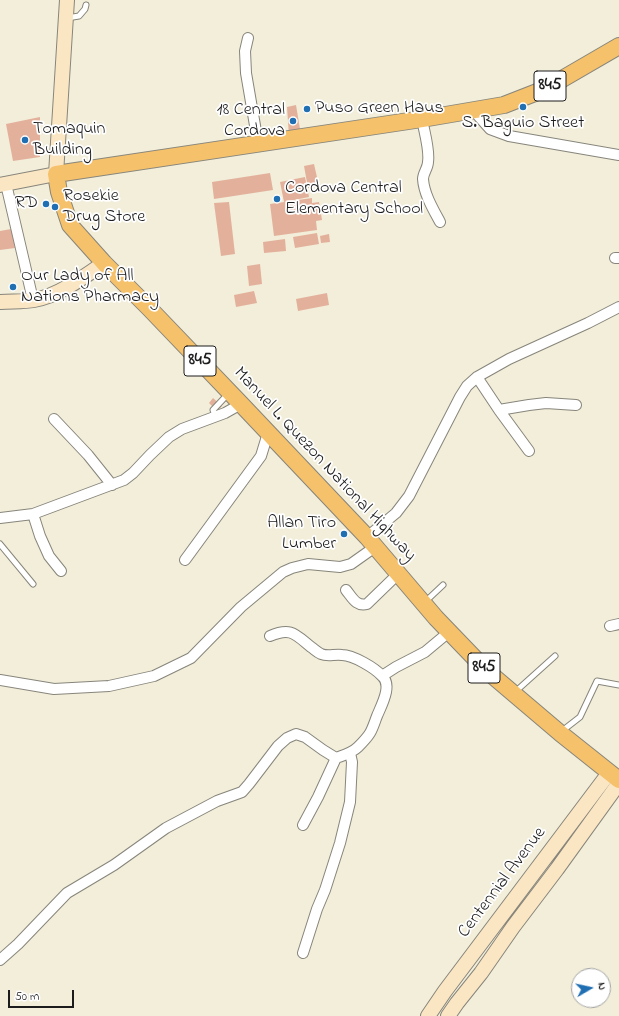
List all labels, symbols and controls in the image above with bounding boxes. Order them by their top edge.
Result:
road number: 845 [534,71,566,101]
place label: Puso Green Haus [315,98,444,120]
place label: 18 Central Cordova [217,100,285,142]
marker: S. Baguio Street [518,102,528,112]
marker: Puso Green Haus [302,104,312,114]
place label: S. Baguio Street [462,113,584,135]
marker: 18 Central Cordova [288,116,298,126]
place label: Tomaquin Building [33,119,105,162]
marker: Tomaquin Building [20,135,30,145]
place label: Cordova Central Elementary School [285,178,423,220]
place label: Rosekie Drug Store [63,186,145,228]
place label: RD [15,193,38,215]
marker: Cordova Central Elementary School [272,194,282,204]
marker: RD [41,199,51,209]
marker: Rosekie Drug Store [50,202,60,212]
place label: Our Lady of All Nations Pharmacy [21,266,159,308]
marker: Our Lady of All Nations Pharmacy [8,282,18,292]
road number: 845 [184,346,216,376]
street label: Manuel L. Quezon National Highway [228,363,420,567]
place label: Allan Tiro Lumber [267,513,336,556]
marker: Allan Tiro Lumber [339,529,349,539]
road number: 845 [468,653,500,683]
street label: Centennial Avenue [454,823,552,943]
north arrow [571,968,611,1008]
text: N [593,981,610,991]
scale bar [10,982,76,1008]
text: 50 m [15,988,39,1006]

